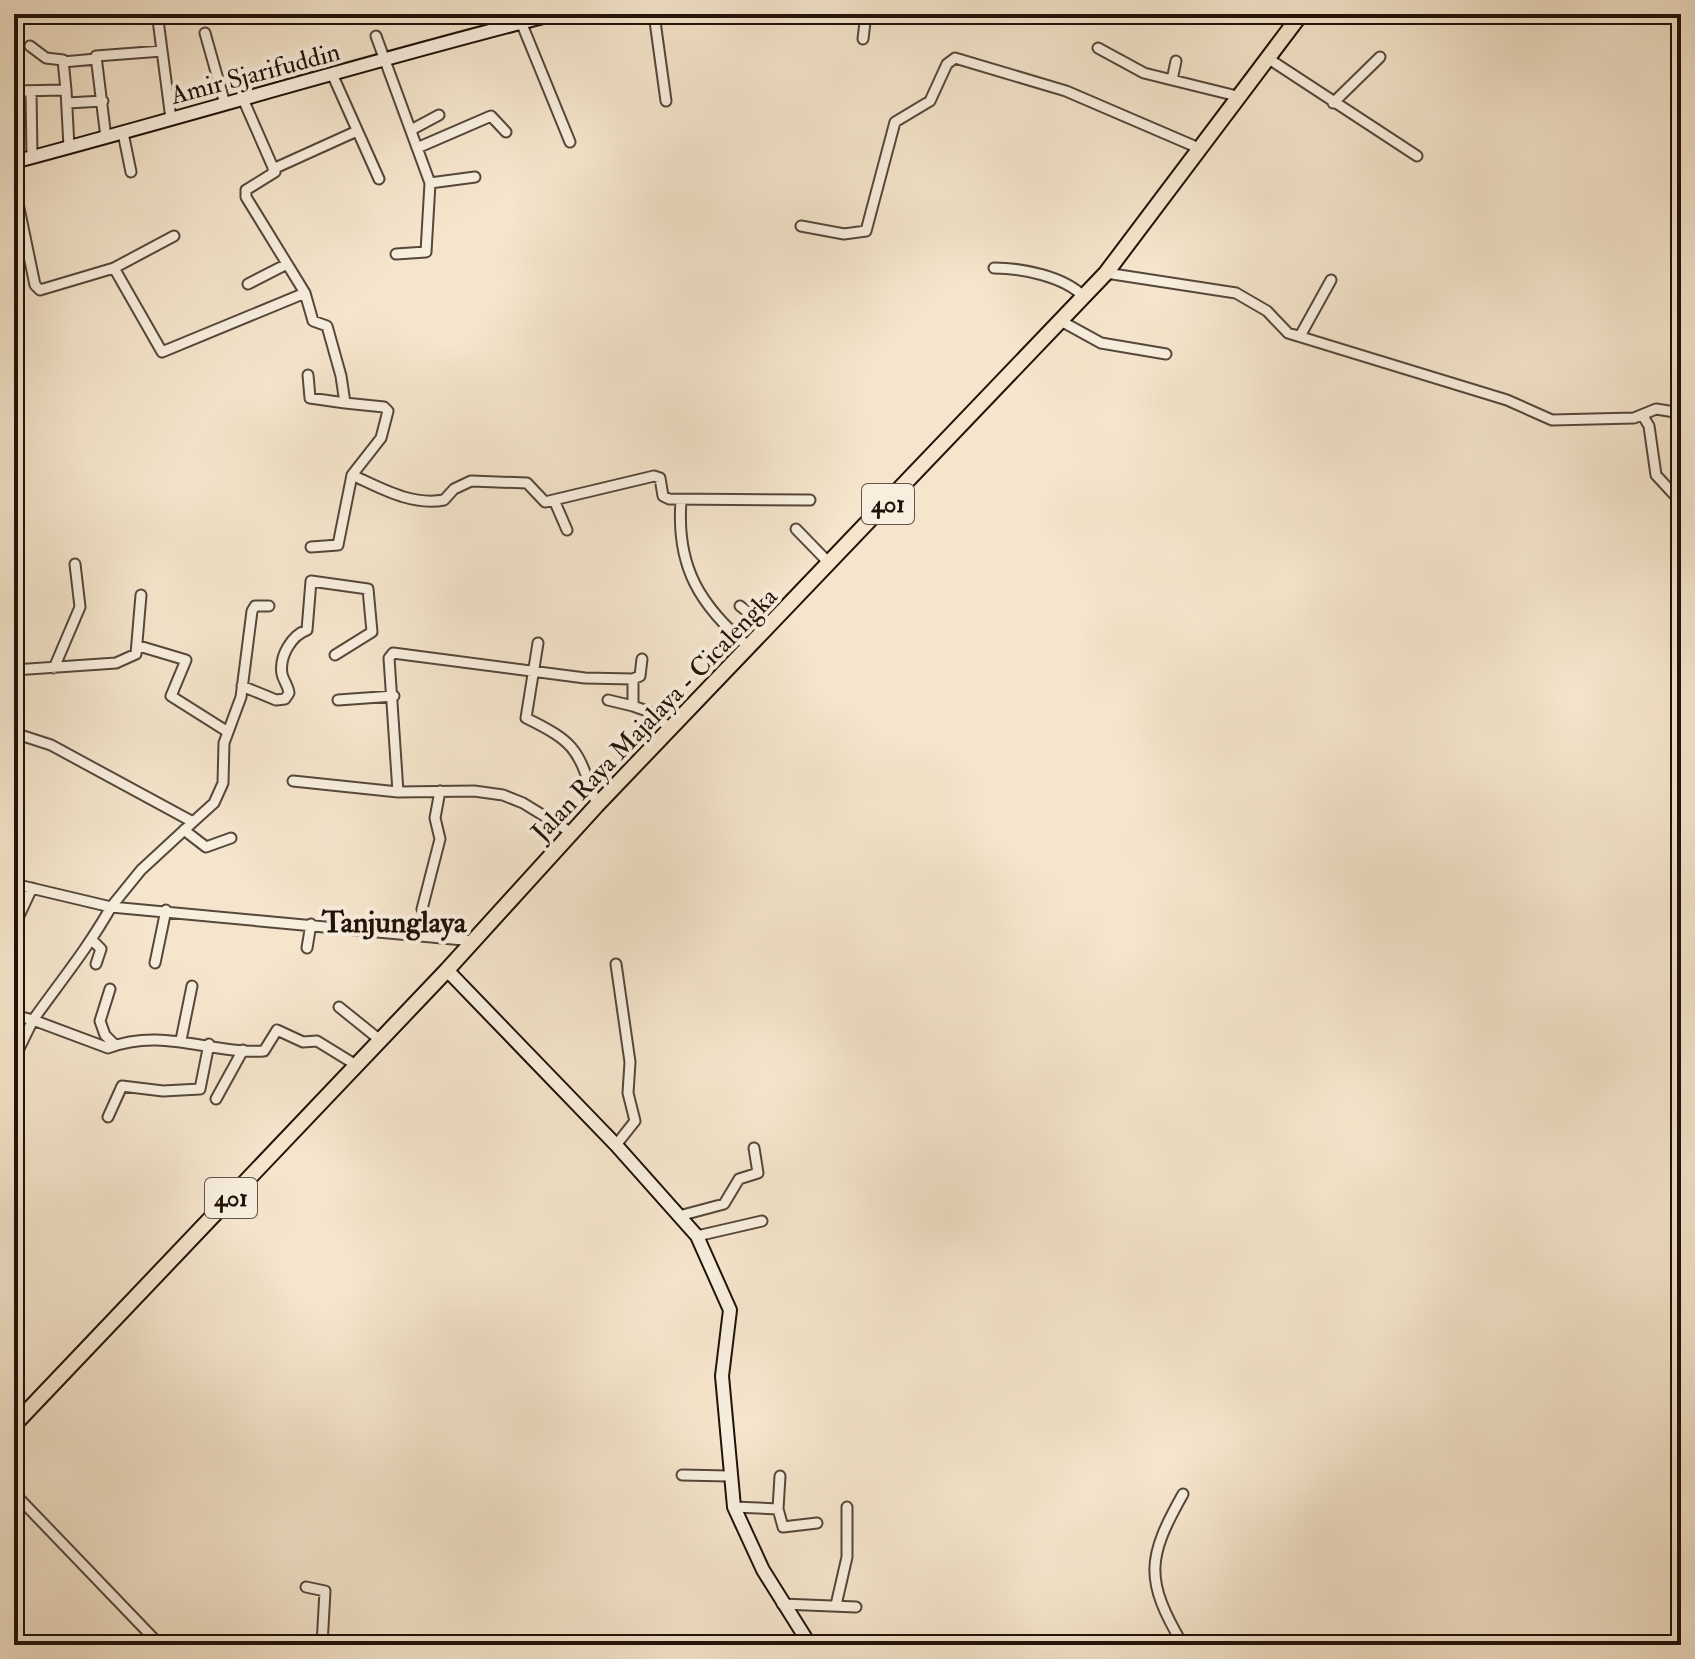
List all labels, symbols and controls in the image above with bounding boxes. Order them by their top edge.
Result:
street label: Amir Sjarifuddin [166,36,344,112]
road number: 401 [862,484,914,524]
street label: Jalan Raya Majalaya - Cicalengka [524,581,785,849]
district label: Tanjunglaya [321,904,468,941]
road number: 401 [205,1178,257,1218]

